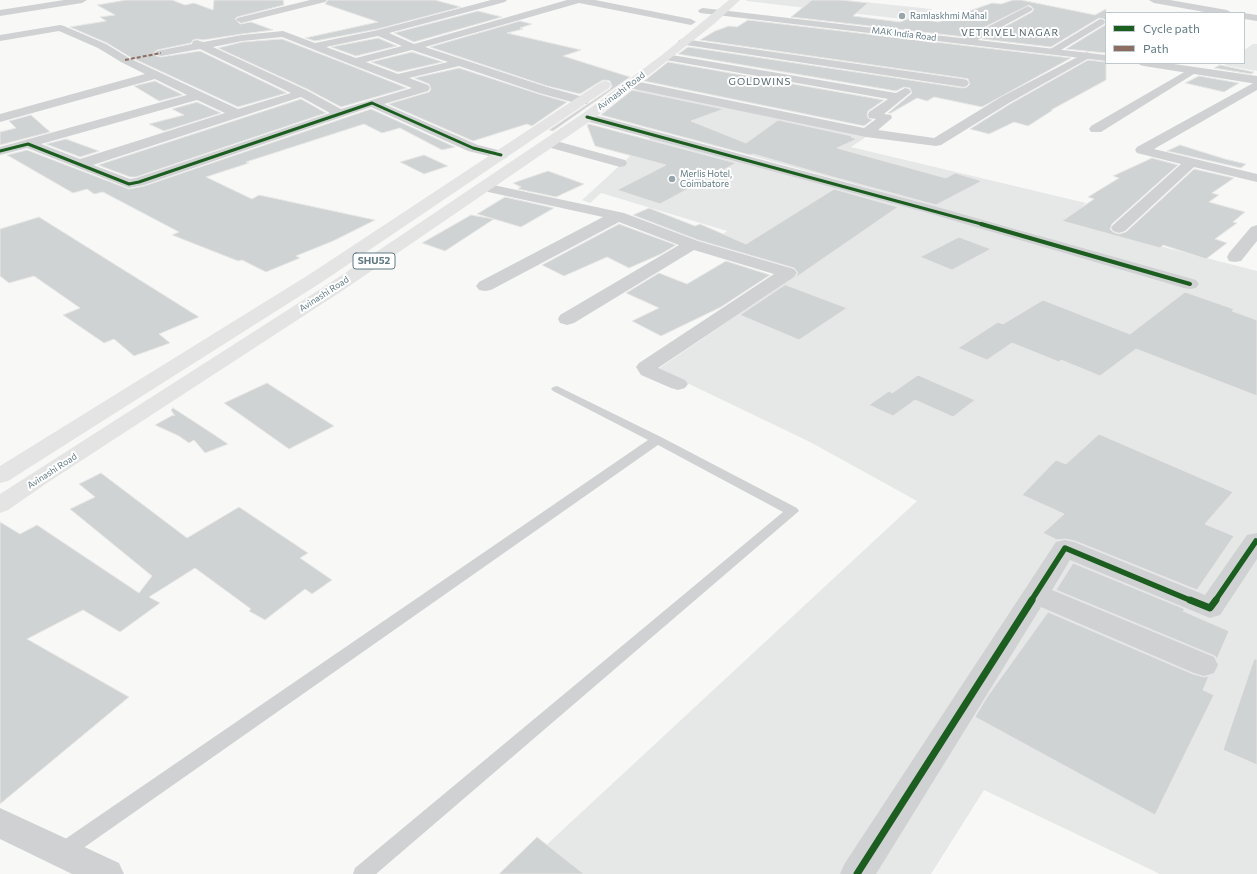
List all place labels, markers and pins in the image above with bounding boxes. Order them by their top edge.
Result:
marker: Ramlaskhmi Mahal [897,11,907,21]
place label: Ramlaskhmi Mahal [910,11,987,21]
place label: Merlis Hotel, Coimbatore [680,169,732,190]
marker: Merlis Hotel, Coimbatore [667,174,677,184]

